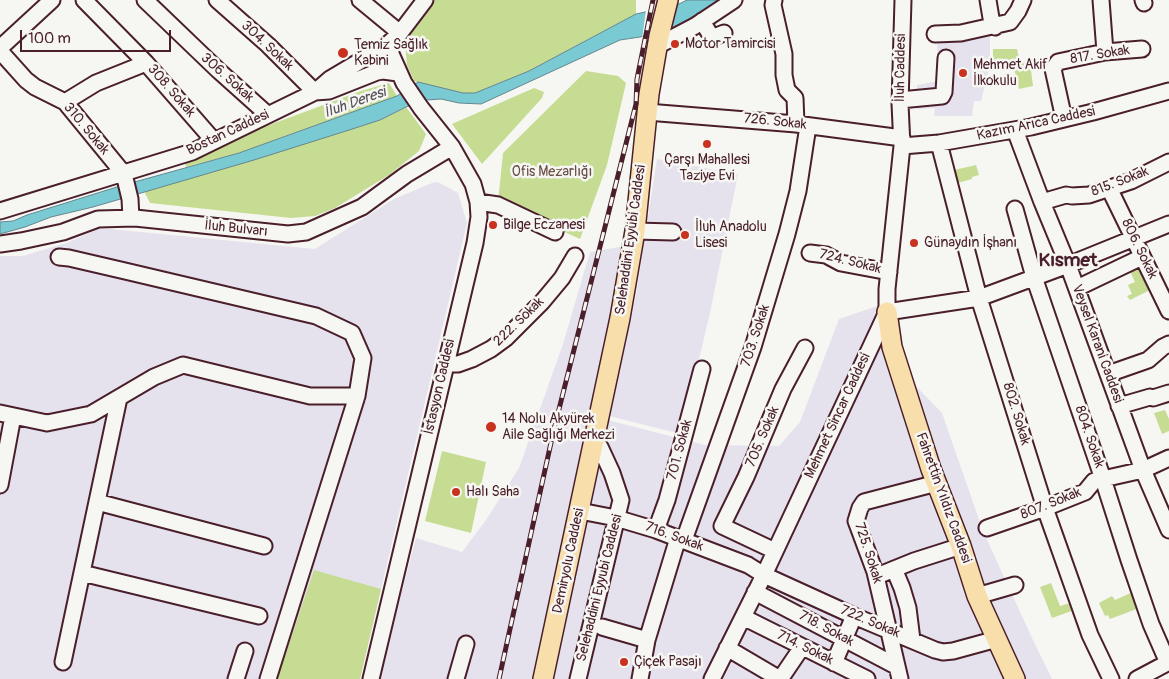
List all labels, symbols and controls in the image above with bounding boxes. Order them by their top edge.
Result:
street label: 304. Sokak [237,18,297,74]
scale bar [22,20,174,52]
text: 100 m [28,29,71,48]
street label: İluh Caddesi [892,34,910,102]
place label: Motor Tamircisi [685,36,776,52]
place label: Temiz Sağlık Kabini [354,37,428,70]
marker: Motor Tamircisi [669,38,681,50]
street label: 817. Sokak [1069,42,1131,68]
marker: Temiz Sağlık Kabini [336,46,350,60]
street label: 306. Sokak [197,50,257,106]
place label: Mehmet Akif İlkokulu [973,57,1048,90]
street label: 308. Sokak [144,61,198,121]
marker: Mehmet Akif İlkokulu [957,67,969,79]
water label: İluh Deresi [322,84,388,122]
street label: 310. Sokak [59,100,113,158]
street label: Kazım Arıca Caddesi [975,103,1097,145]
street label: Bostan Caddesi [184,107,272,159]
street label: 726. Sokak [743,110,807,134]
marker: Çarşı Mahallesi Taziye Evi [701,138,713,150]
place label: Çarşı Mahallesi Taziye Evi [664,152,750,184]
street label: 815. Sokak [1089,163,1151,201]
park label: Ofis Mezarlığı [512,164,592,180]
street label: Selehaddini Eyyübi Caddesi [612,164,650,316]
street label: 806. Sokak [1117,216,1161,282]
street label: İluh Bulvarı [203,217,269,241]
place label: Bilge Eczanesi [503,217,585,233]
marker: Bilge Eczanesi [487,219,499,231]
place label: İluh Anadolu Lisesi [695,219,767,252]
marker: İluh Anadolu Lisesi [679,229,691,241]
place label: Günaydın İşhanı [924,235,1017,251]
marker: Günaydın İşhanı [908,237,920,249]
street label: 724. Sokak [817,246,883,278]
district label: Kısmet [1039,250,1097,272]
street label: Veysel Karani Caddesi [1068,282,1126,406]
street label: 222. Sokak [490,294,548,350]
street label: 703. Sokak [738,303,774,369]
street label: İstasyon Caddesi [421,338,459,436]
street label: Mehmet Sincar Caddesi [802,351,874,481]
street label: 802. Sokak [999,381,1033,447]
street label: 705. Sokak [743,404,783,470]
street label: 804. Sokak [1071,404,1107,470]
place label: 14 Nolu Akyürek Aile Sağlığı Merkezi [502,411,615,444]
street label: 701. Sokak [664,418,696,482]
marker: 14 Nolu Akyürek Aile Sağlığı Merkezi [484,420,498,434]
street label: Fahrettin Yıldız Caddesi [912,430,974,566]
place label: Halı Saha [466,484,519,500]
street label: 807. Sokak [1018,484,1084,524]
marker: Halı Saha [450,486,462,498]
street label: Demiryolu Caddesi [550,507,588,615]
street label: Selehaddini Eyyubi Caddesi [574,513,626,663]
street label: 716. Sokak [642,519,706,555]
street label: 725. Sokak [850,521,886,585]
street label: 722. Sokak [838,602,902,642]
street label: 718. Sokak [796,608,856,650]
street label: 714. Sokak [774,627,836,669]
place label: Çiçek Pasajı [634,654,702,670]
marker: Çiçek Pasajı [618,656,630,668]

